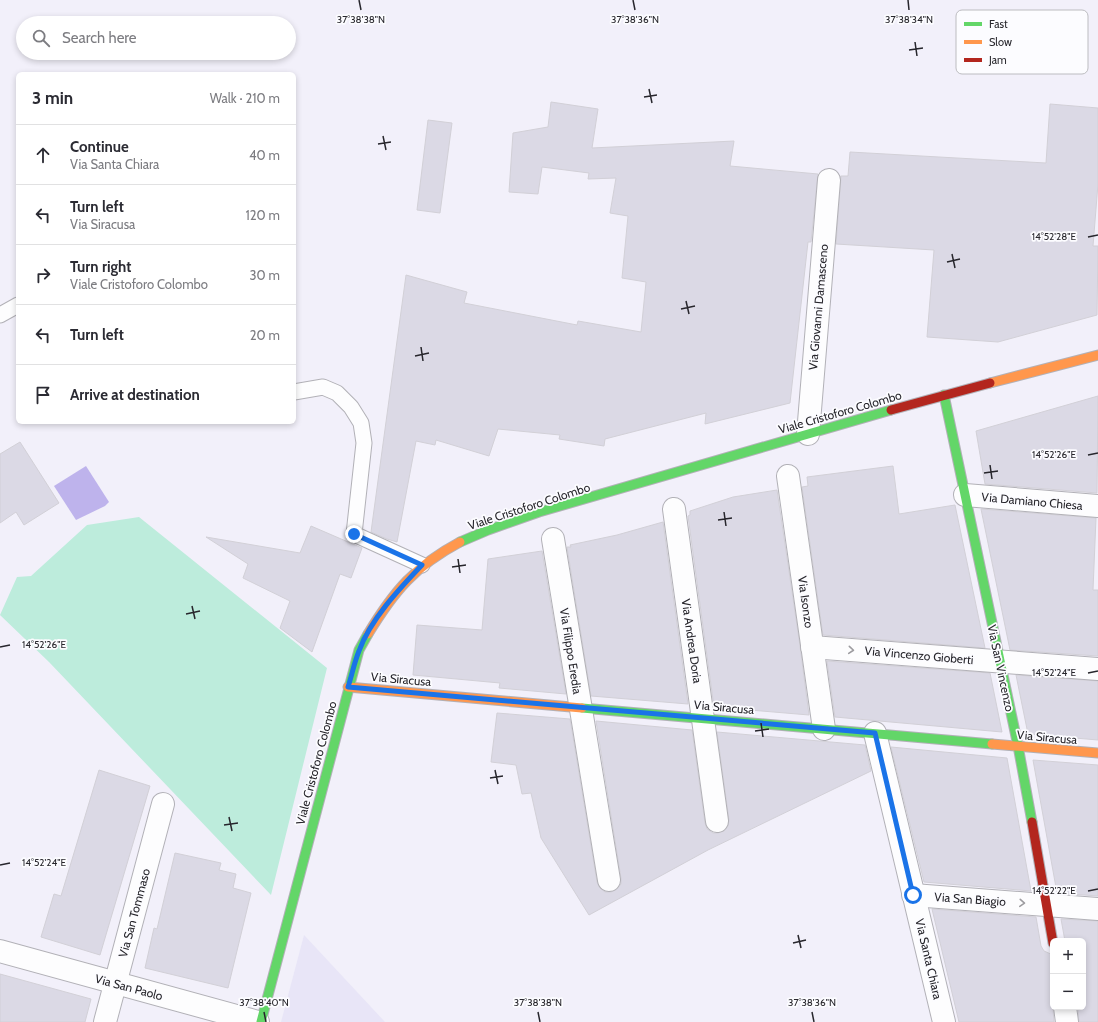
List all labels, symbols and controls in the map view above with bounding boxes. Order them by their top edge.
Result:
legend [956,10,1088,74]
text: 37°38'38"N [337,13,385,26]
text: 37°38'36"N [611,13,659,26]
text: 37°38'34"N [885,13,933,26]
search box [16,16,296,60]
text: Fast [989,17,1008,31]
icon: search [30,27,52,49]
text: Search here [62,29,137,47]
text: Slow [989,35,1012,49]
text: Jam [988,53,1007,67]
text: 3 min [32,88,73,108]
text: Walk · 210 m [210,90,280,106]
text: Continue [70,138,129,156]
icon: ahead [32,144,54,166]
text: 40 m [249,147,280,163]
text: Via Santa Chiara [70,156,159,172]
text: Turn left [70,198,124,216]
icon: left [32,204,54,226]
text: 120 m [246,207,280,223]
text: Via Siracusa [70,216,135,232]
text: 14°52'28"E [1032,230,1077,243]
street label: Via Giovanni Damasceno [805,243,831,371]
text: Turn right [70,258,131,276]
icon: right [32,264,54,286]
text: 30 m [250,267,280,283]
text: Viale Cristoforo Colombo [70,276,208,292]
icon: left [32,324,54,346]
text: Turn left [70,326,124,344]
text: 20 m [250,327,280,343]
icon: arrive [32,384,54,406]
text: Arrive at destination [70,386,200,404]
street label: Viale Cristoforo Colombo [777,387,904,437]
text: 14°52'26"E [1032,448,1076,461]
street label: Viale Cristoforo Colombo [466,479,592,533]
street label: Via Damiano Chiesa [981,489,1083,513]
route end [345,525,363,543]
street label: Via Isonzo [795,575,817,629]
street label: Via Andrea Doria [679,598,705,684]
street label: Via Filippo Eredia [557,607,585,695]
street label: Via San Vincenzo [984,623,1018,713]
text: 14°52'26"E [22,638,66,651]
street label: Via Vincenzo Gioberti [864,643,974,667]
one-way arrow [848,645,854,654]
text: 14°52'24"E [1032,666,1076,679]
street label: Via Siracusa [370,669,432,689]
street label: Via Siracusa [693,697,755,717]
street label: Viale Cristoforo Colombo [292,699,340,826]
street label: Via Siracusa [1016,727,1078,747]
text: 14°52'24"E [22,856,66,869]
street label: Via San Tommaso [115,867,153,959]
text: 14°52'22"E [1032,884,1076,897]
route start [904,886,922,904]
street label: Via San Biagio [934,889,1007,909]
one-way arrow [1019,899,1025,908]
street label: Via Santa Chiara [912,917,946,1001]
map controls [1050,938,1086,1010]
button: + [1050,938,1086,974]
street label: Via San Paolo [94,971,165,1003]
button: − [1050,974,1086,1010]
text: 37°38'40"N [239,996,289,1009]
text: 37°38'38"N [514,996,562,1009]
text: 37°38'36"N [788,996,836,1009]

